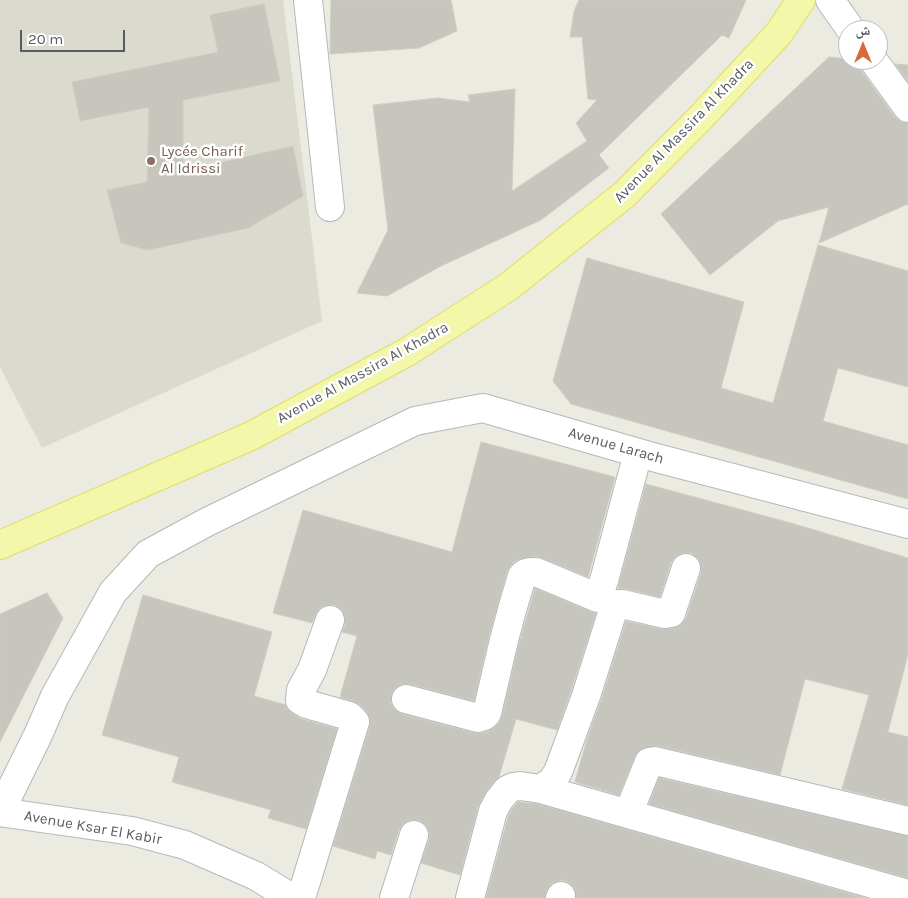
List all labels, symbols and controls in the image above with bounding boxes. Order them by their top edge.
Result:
scale bar [22,20,128,52]
north arrow [838,20,888,70]
text: ش [856,22,870,39]
text: 20 m [28,30,63,48]
street label: Avenue Al Massira Al Khadra [610,55,758,207]
place label: Lycée Charif Al Idrissi [161,143,243,178]
marker: Lycée Charif Al Idrissi [145,155,157,167]
street label: Avenue Al Massira Al Khadra [274,318,452,428]
street label: Avenue Larach [566,424,666,468]
street label: Avenue Ksar El Kabir [23,807,163,849]

